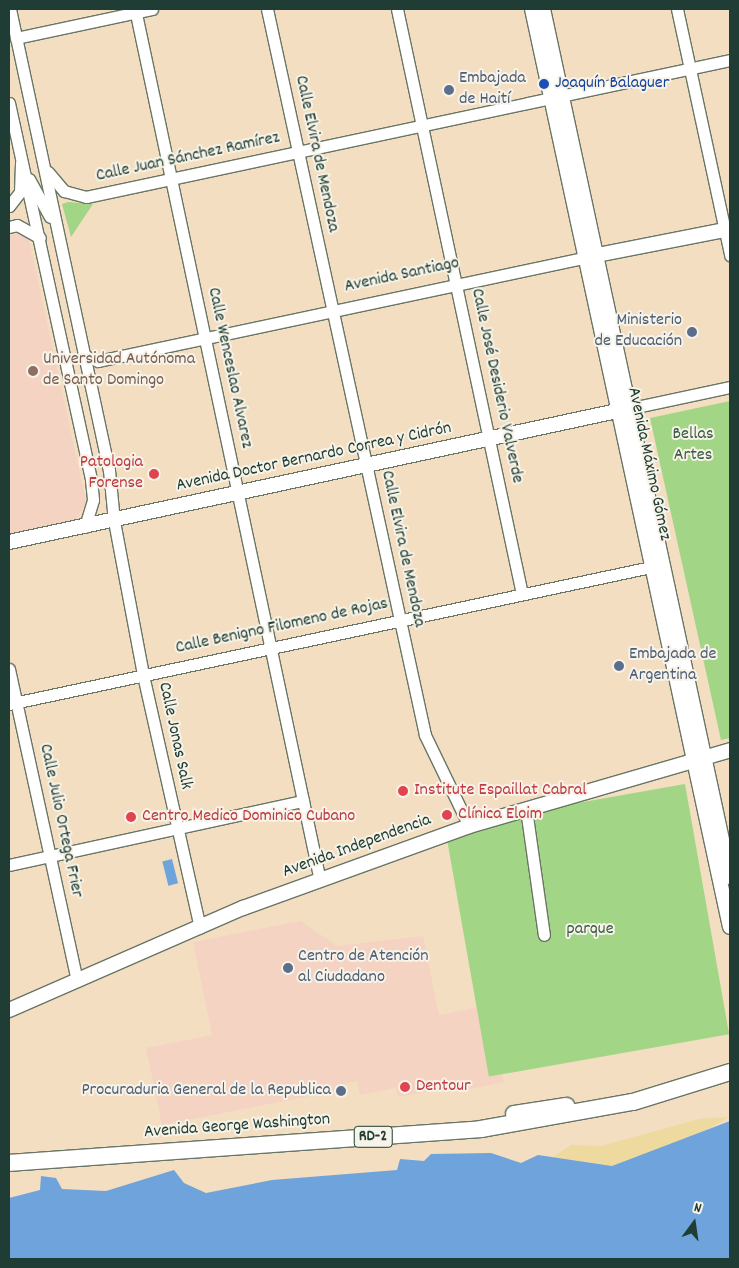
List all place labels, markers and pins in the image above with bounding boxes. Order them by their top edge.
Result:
place label: Embajada de Haití [459,69,526,112]
place label: Joaquín Balaguer [555,73,669,95]
marker: Joaquín Balaguer [537,77,551,91]
marker: Embajada de Haití [443,84,455,96]
place label: Ministerio de Educación [595,311,682,354]
marker: Ministerio de Educación [686,326,698,338]
place label: Universidad Autónoma de Santo Domingo [43,350,195,392]
marker: Universidad Autónoma de Santo Domingo [27,365,39,377]
place label: Patologia Forense [80,453,143,496]
marker: Patologia Forense [147,467,161,481]
place label: Embajada de Argentina [629,645,716,688]
marker: Embajada de Argentina [613,660,625,672]
place label: Institute Espaillat Cabral [414,780,587,802]
marker: Institute Espaillat Cabral [396,784,410,798]
place label: Clínica Eloim [458,804,542,826]
place label: Centro Medico Dominico Cubano [142,806,355,828]
marker: Clínica Eloim [440,808,454,822]
marker: Centro Medico Dominico Cubano [124,810,138,824]
place label: Centro de Atención al Ciudadano [298,947,429,990]
marker: Centro de Atención al Ciudadano [282,962,294,974]
place label: Dentour [416,1076,471,1098]
place label: Procuraduria General de la Republica [81,1080,331,1102]
marker: Dentour [398,1080,412,1094]
marker: Procuraduria General de la Republica [335,1085,347,1097]

